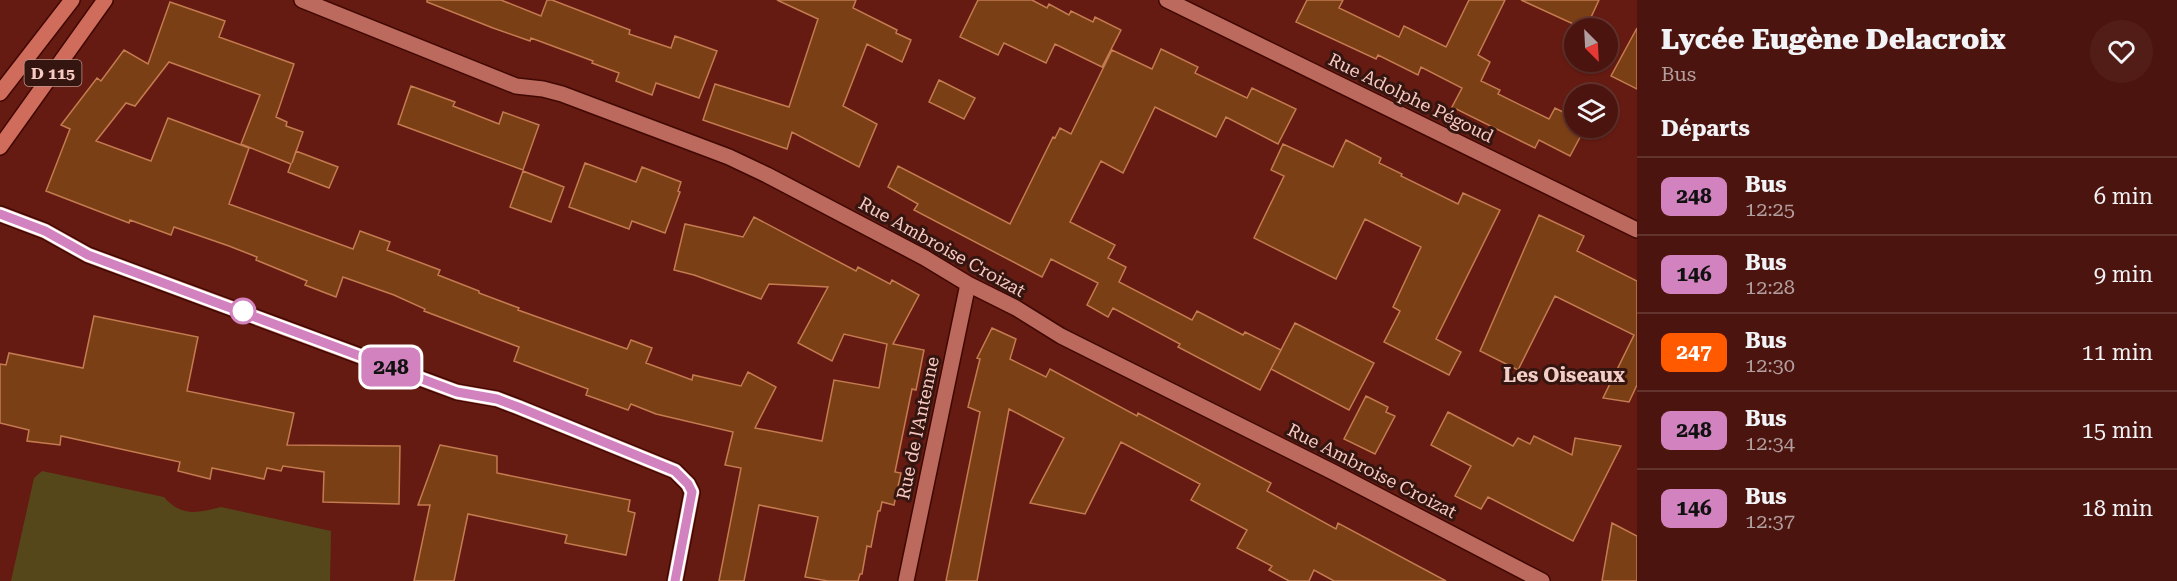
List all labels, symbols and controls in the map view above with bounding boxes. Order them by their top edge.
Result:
north arrow [1564,18,1618,72]
map controls [1564,18,1618,138]
button: heart [2090,20,2153,83]
text: Lycée Eugène Delacroix [1661,23,2006,56]
street label: Rue Adolphe Pégoud [1325,48,1498,147]
road number: D 115 [25,60,82,86]
text: Bus [1661,62,1696,86]
button: layers [1564,84,1618,138]
text: Départs [1661,116,1750,141]
text: Bus [1745,172,1787,197]
text: 248 [1676,184,1712,208]
text: 6 min [2094,184,2153,209]
street label: Rue Ambroise Croizat [855,192,1029,301]
text: 12:25 [1745,197,1795,221]
text: Bus [1745,250,1787,275]
text: 146 [1676,262,1712,286]
text: 9 min [2094,262,2153,287]
text: 12:28 [1745,275,1795,299]
unlabelled marker [230,298,256,324]
text: Bus [1745,328,1787,353]
text: 247 [1676,340,1712,364]
text: 11 min [2082,340,2153,365]
line badge: 248 [356,348,426,386]
text: 12:30 [1745,353,1795,377]
street label: Rue de l'Antenne [892,354,943,501]
text: 248 [373,355,409,379]
district label: Les Oiseaux [1503,363,1625,387]
text: Bus [1745,406,1787,431]
text: 248 [1676,418,1712,442]
text: 15 min [2082,418,2153,443]
street label: Rue Ambroise Croizat [1284,419,1461,522]
text: 12:34 [1745,431,1795,455]
text: Bus [1745,484,1787,509]
text: 146 [1676,496,1712,520]
text: 18 min [2082,496,2153,521]
text: 12:37 [1745,509,1795,533]

